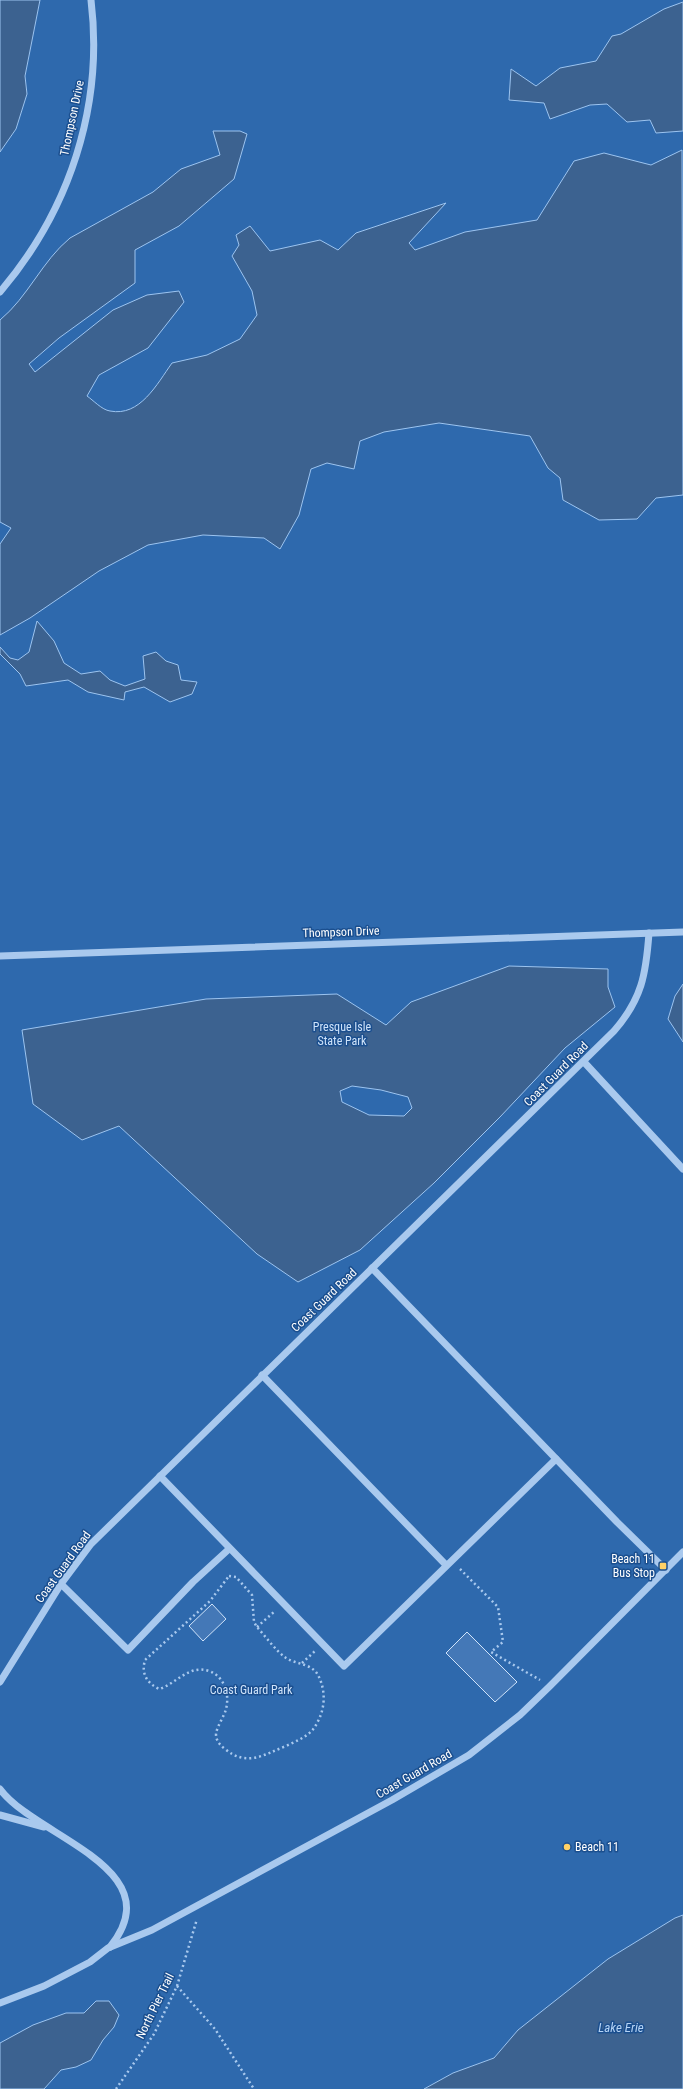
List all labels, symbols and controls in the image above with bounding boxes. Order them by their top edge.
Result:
street label: Thompson Drive [57,79,87,157]
street label: Thompson Drive [302,924,380,940]
park label: Presque Isle State Park [313,1020,372,1048]
street label: Coast Guard Road [521,1039,591,1109]
street label: Coast Guard Road [288,1265,360,1335]
street label: Coast Guard Road [32,1528,94,1606]
place label: Beach 11 Bus Stop [611,1552,655,1580]
marker: Beach 11 Bus Stop [658,1561,668,1571]
park label: Coast Guard Park [210,1683,293,1697]
street label: Coast Guard Road [374,1747,454,1801]
place label: Beach 11 [575,1840,619,1854]
marker: Beach 11 [562,1842,572,1852]
street label: North Pier Trail [133,1971,177,2041]
water label: Lake Erie [598,2020,644,2035]

